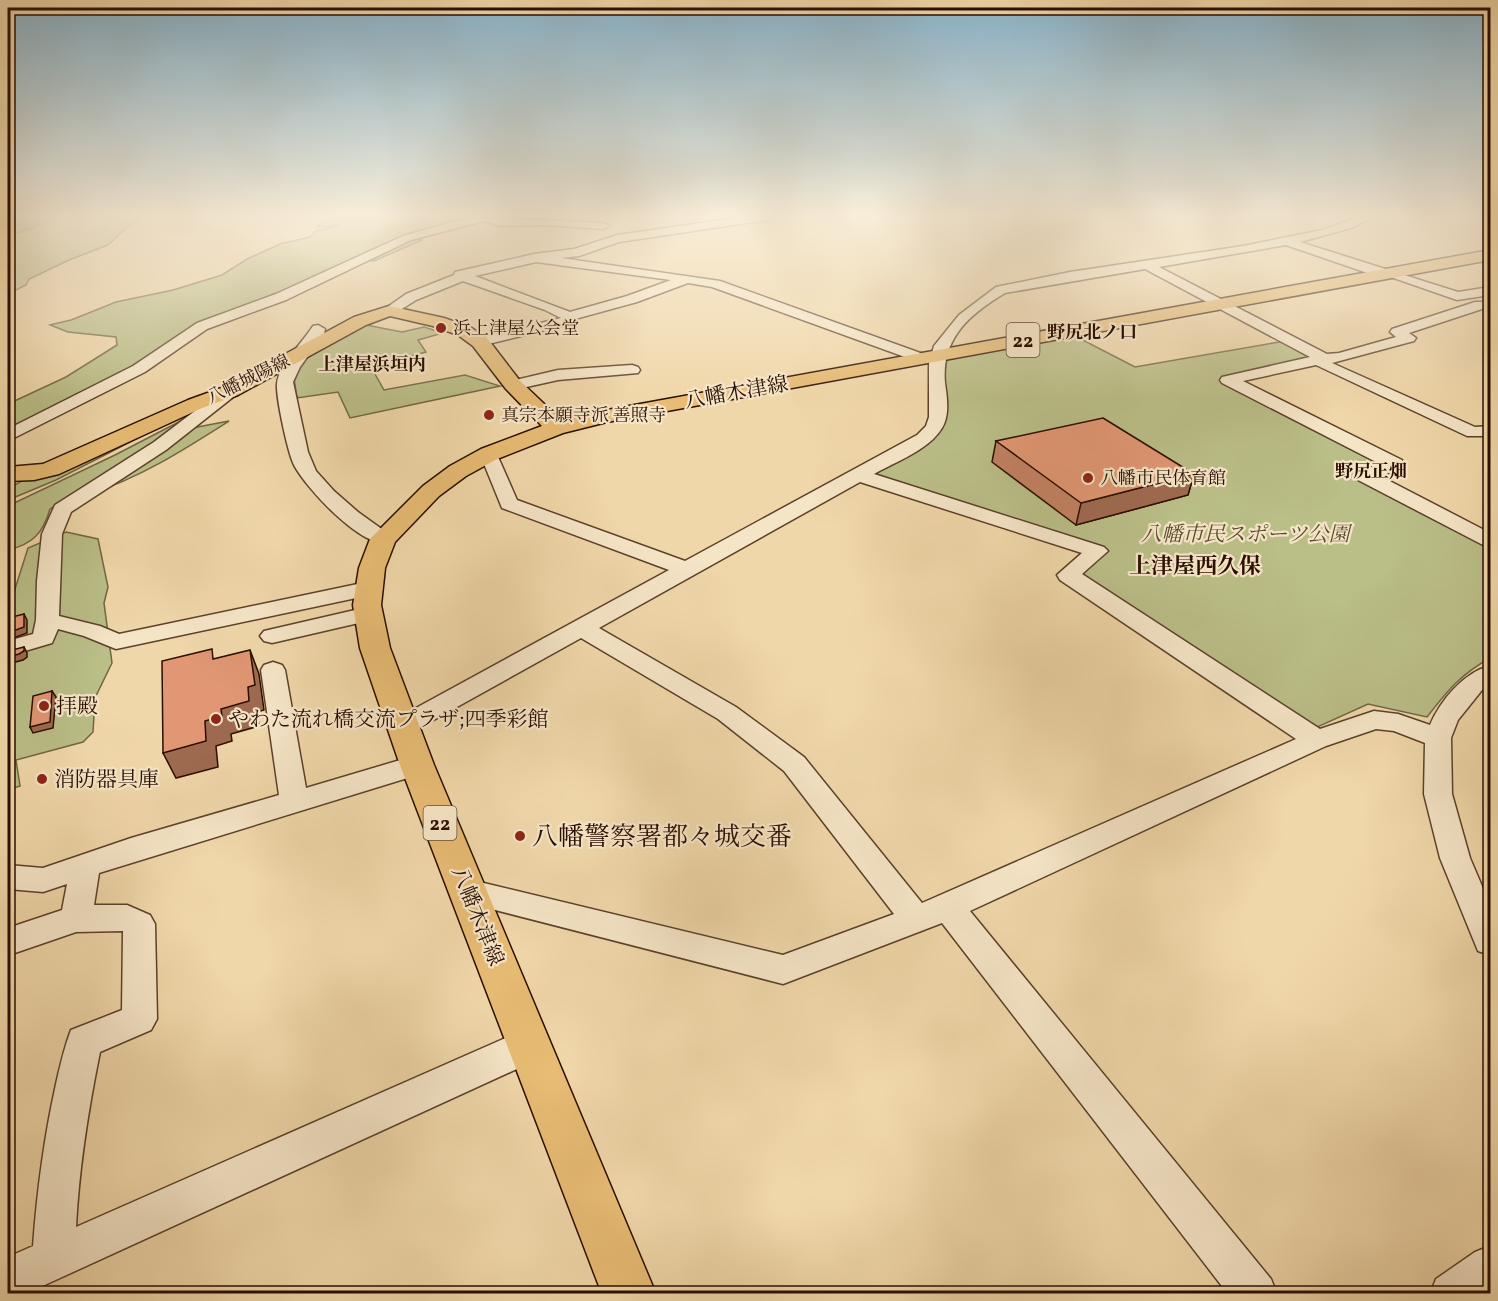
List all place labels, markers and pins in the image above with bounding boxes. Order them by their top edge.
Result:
place label: 浜上津屋公会堂 [453,317,579,342]
marker: 浜上津屋公会堂 [434,321,448,335]
place label: 真宗本願寺派 善照寺 [501,404,667,429]
marker: 真宗本願寺派 善照寺 [482,408,496,422]
place label: 八幡市民体育館 [1100,467,1226,492]
marker: 八幡市民体育館 [1081,471,1095,485]
place label: 拝殿 [56,693,98,722]
marker: 拝殿 [37,699,51,713]
place label: やわた流れ橋交流プラザ;四季彩館 [228,706,548,735]
marker: やわた流れ橋交流プラザ;四季彩館 [209,712,223,726]
place label: 消防器具庫 [54,766,159,795]
marker: 消防器具庫 [35,772,49,786]
place label: 八幡警察署都々城交番 [532,820,792,856]
marker: 八幡警察署都々城交番 [513,829,527,843]

